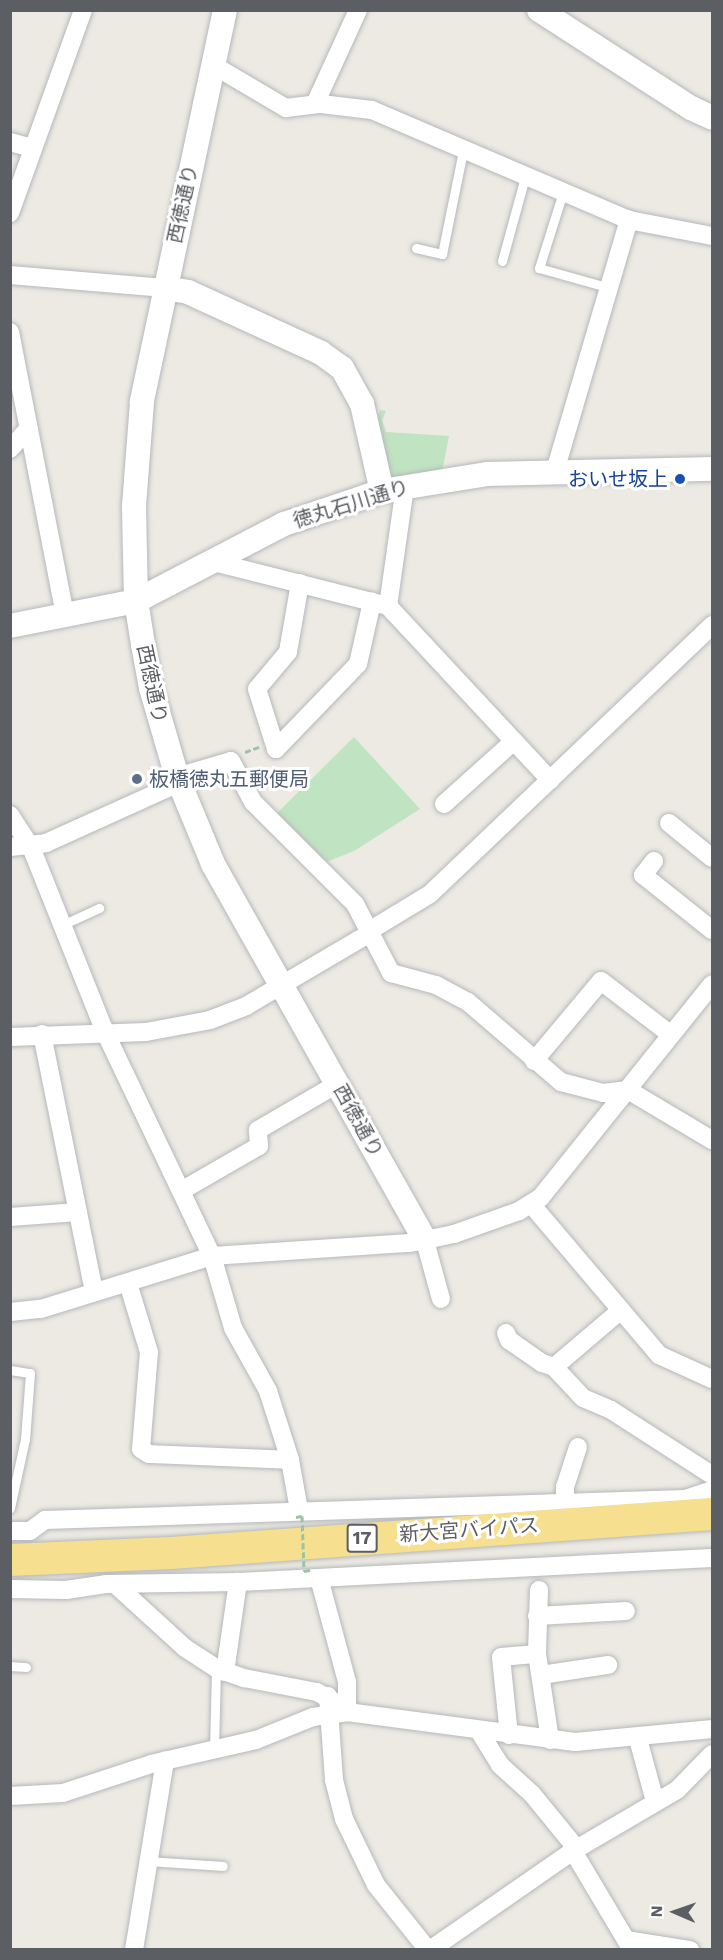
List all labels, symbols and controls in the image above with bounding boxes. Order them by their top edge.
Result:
street label: 西徳通り [163,162,203,246]
place label: おいせ坂上 [568,467,668,491]
marker: おいせ坂上 [673,472,687,486]
street label: 徳丸石川通り [290,475,412,533]
street label: 西徳通り [132,642,172,726]
place label: 板橋徳丸五郵便局 [149,767,309,791]
marker: 板橋徳丸五郵便局 [130,772,144,786]
street label: 西徳通り [328,1080,388,1162]
street label: 新大宮バイパス [398,1513,540,1547]
road number: 17 [346,1523,378,1553]
north arrow [645,1882,705,1942]
text: N [647,1905,666,1918]

